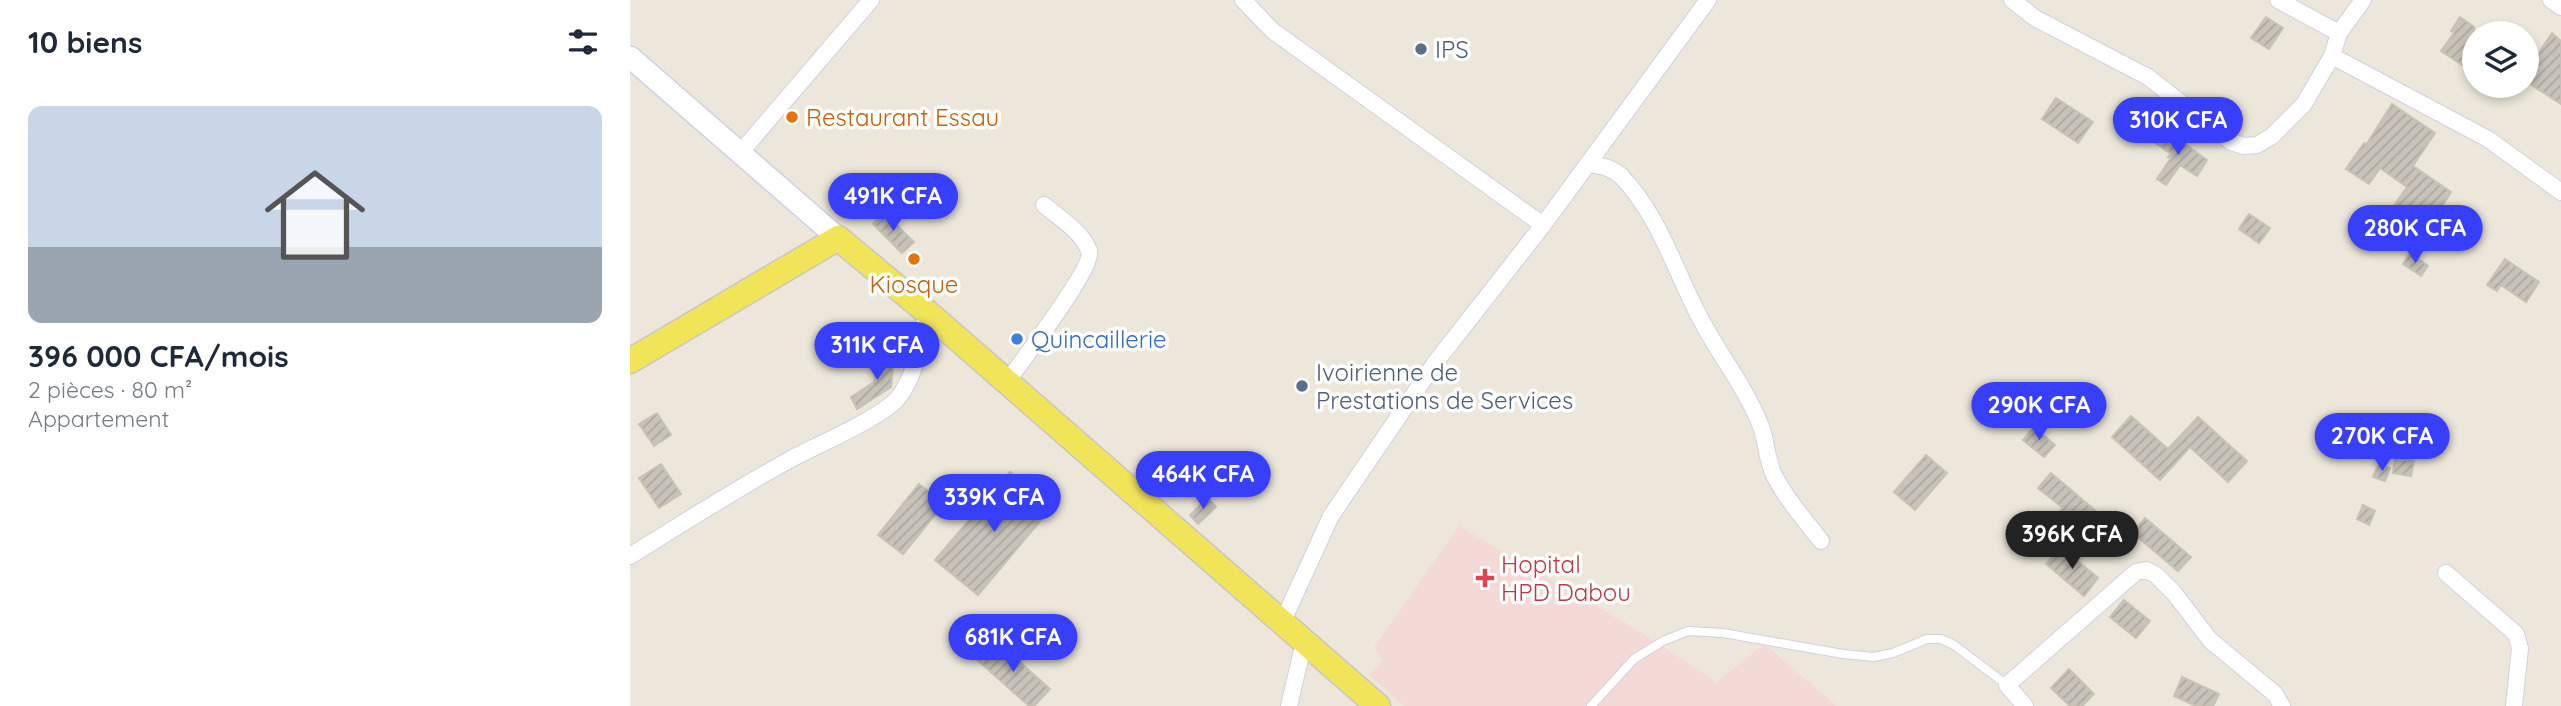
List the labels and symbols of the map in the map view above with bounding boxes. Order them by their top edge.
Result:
place label: IPS [1435,34,1469,64]
marker: IPS [1413,41,1429,57]
pin: 310K CFA [2106,97,2250,157]
place label: Restaurant Essau [806,102,999,132]
marker: Restaurant Essau [784,109,800,125]
pin: 491K CFA [821,174,965,233]
pin: 280K CFA [2343,205,2487,265]
marker: Kiosque [906,251,922,267]
place label: Kiosque [870,269,958,299]
pin: 311K CFA [805,322,949,382]
place label: Quincaillerie [1031,324,1167,354]
marker: Quincaillerie [1009,331,1025,347]
place label: Ivoirienne de Prestations de Services [1316,357,1573,415]
marker: Ivoirienne de Prestations de Services [1294,378,1310,394]
pin: 290K CFA [1967,382,2111,442]
pin: 270K CFA [2310,414,2454,473]
pin: 464K CFA [1131,452,1275,511]
pin: 339K CFA [922,475,1066,534]
pin: 396K CFA [2000,512,2144,571]
place label: Hopital HPD Dabou [1501,549,1631,607]
marker: Hopital HPD Dabou [1475,568,1495,588]
pin: 681K CFA [941,614,1085,674]

